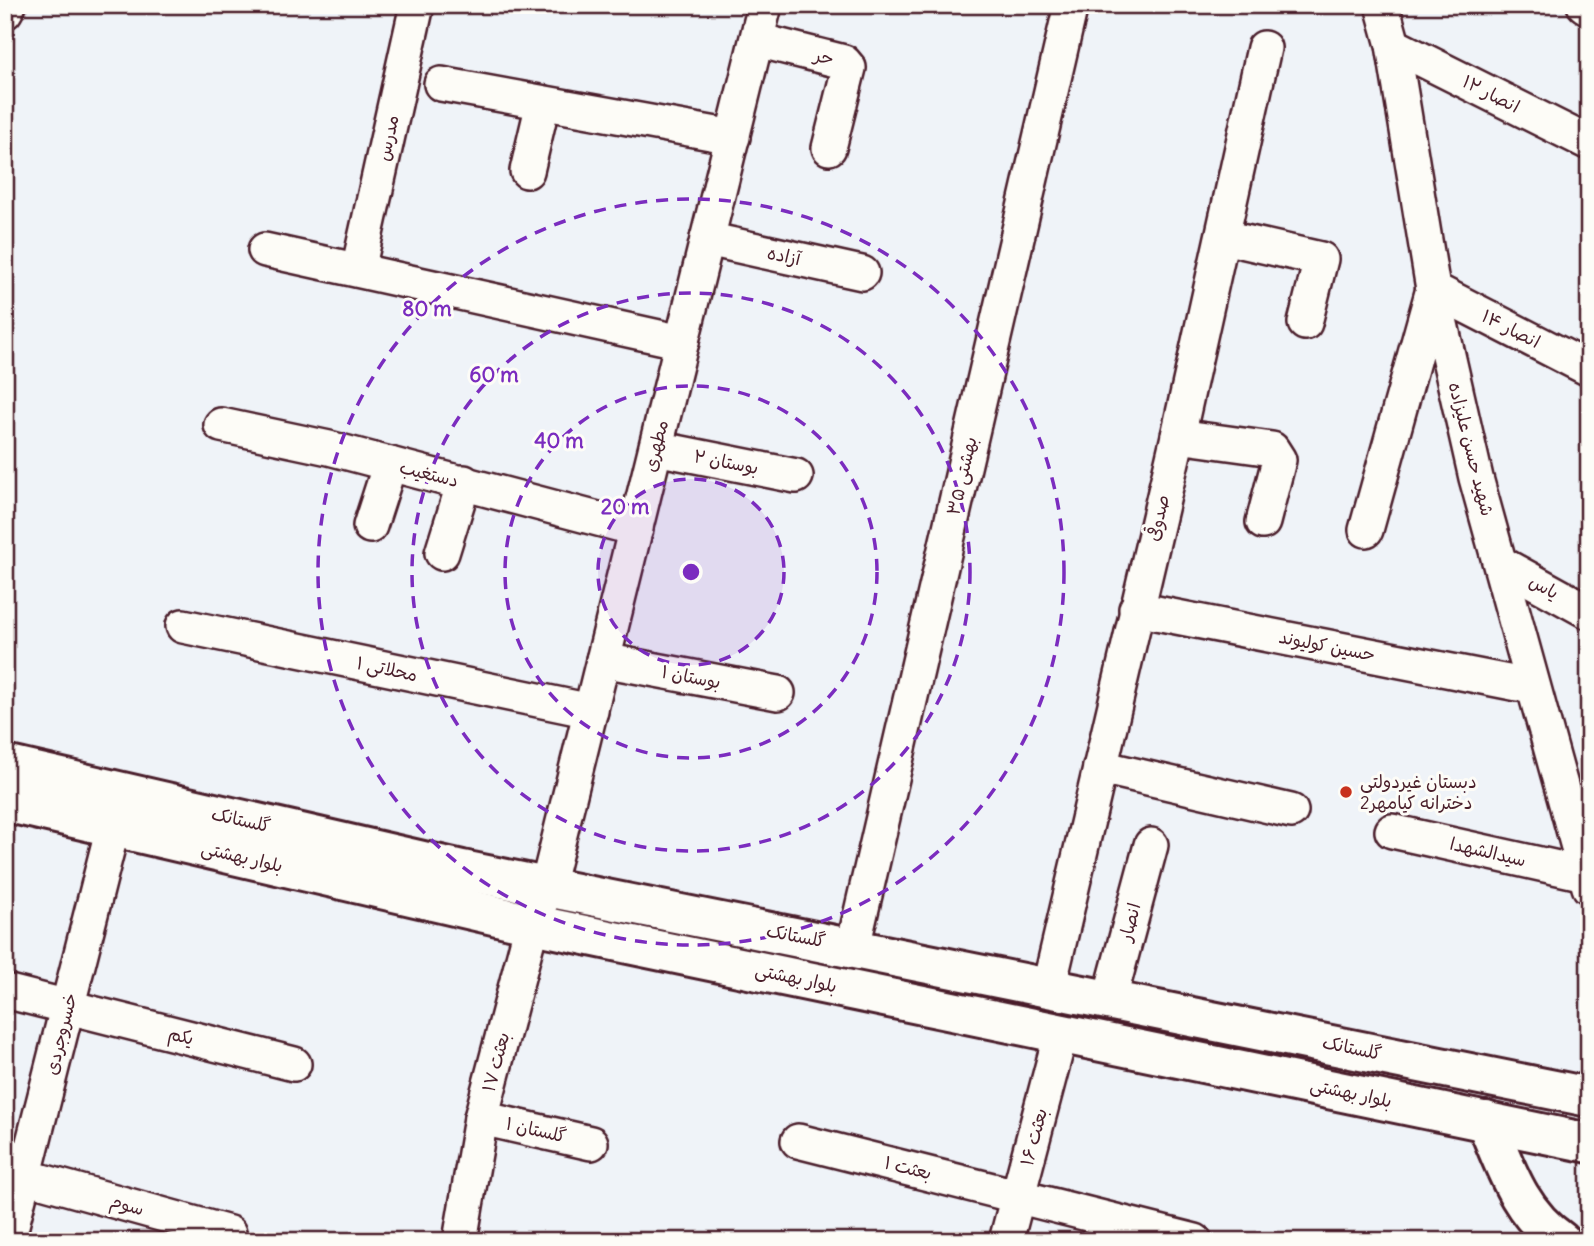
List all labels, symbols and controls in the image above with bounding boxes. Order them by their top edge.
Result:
street label: حر [810,42,837,70]
street label: انصار ۱۲ [1459,69,1524,118]
street label: مدرس [371,113,404,163]
street label: آزاده [765,241,804,271]
text: 80 m [402,295,452,322]
street label: انصار ۱۴ [1478,304,1544,353]
text: 60 m [469,361,519,388]
street label: شهید حسن علیزاده [1444,380,1499,518]
street label: مطهری [638,417,673,474]
text: 40 m [534,427,584,454]
street label: بهشتی ۳۵ [941,434,982,517]
street label: بوستان ۲ [692,444,760,479]
street label: دستغیب [397,455,461,492]
street label: صدوقی [1141,492,1174,543]
text: 20 m [601,493,650,520]
centre of rings [679,560,703,584]
street label: یاس [1525,569,1563,604]
street label: حسین کولیوند [1277,625,1377,666]
street label: محلاتی ۱ [354,651,420,686]
street label: بوستان ۱ [659,659,723,694]
place label: دبستان غیردولتی دخترانه کیامهر2 [1360,770,1477,814]
marker: دبستان غیردولتی دخترانه کیامهر2 [1338,784,1354,800]
street label: گلستانک [209,802,273,837]
street label: سیدالشهدا [1448,832,1528,871]
street label: بلوار بهشتی [199,836,285,877]
street label: انصار [1113,900,1146,945]
street label: گلستانک [765,919,828,953]
street label: بلوار بهشتی [753,958,839,997]
street label: خسروجردی [39,990,82,1077]
street label: یکم [165,1021,196,1053]
street label: بعثت ۱۷ [477,1030,514,1094]
street label: گلستانک [1321,1030,1384,1065]
street label: بلوار بهشتی [1308,1073,1394,1112]
street label: بعثت ۱۶ [1015,1105,1052,1168]
street label: گلستان ۱ [504,1111,569,1148]
street label: بعثت ١ [882,1151,934,1184]
street label: سوم [107,1189,147,1223]

